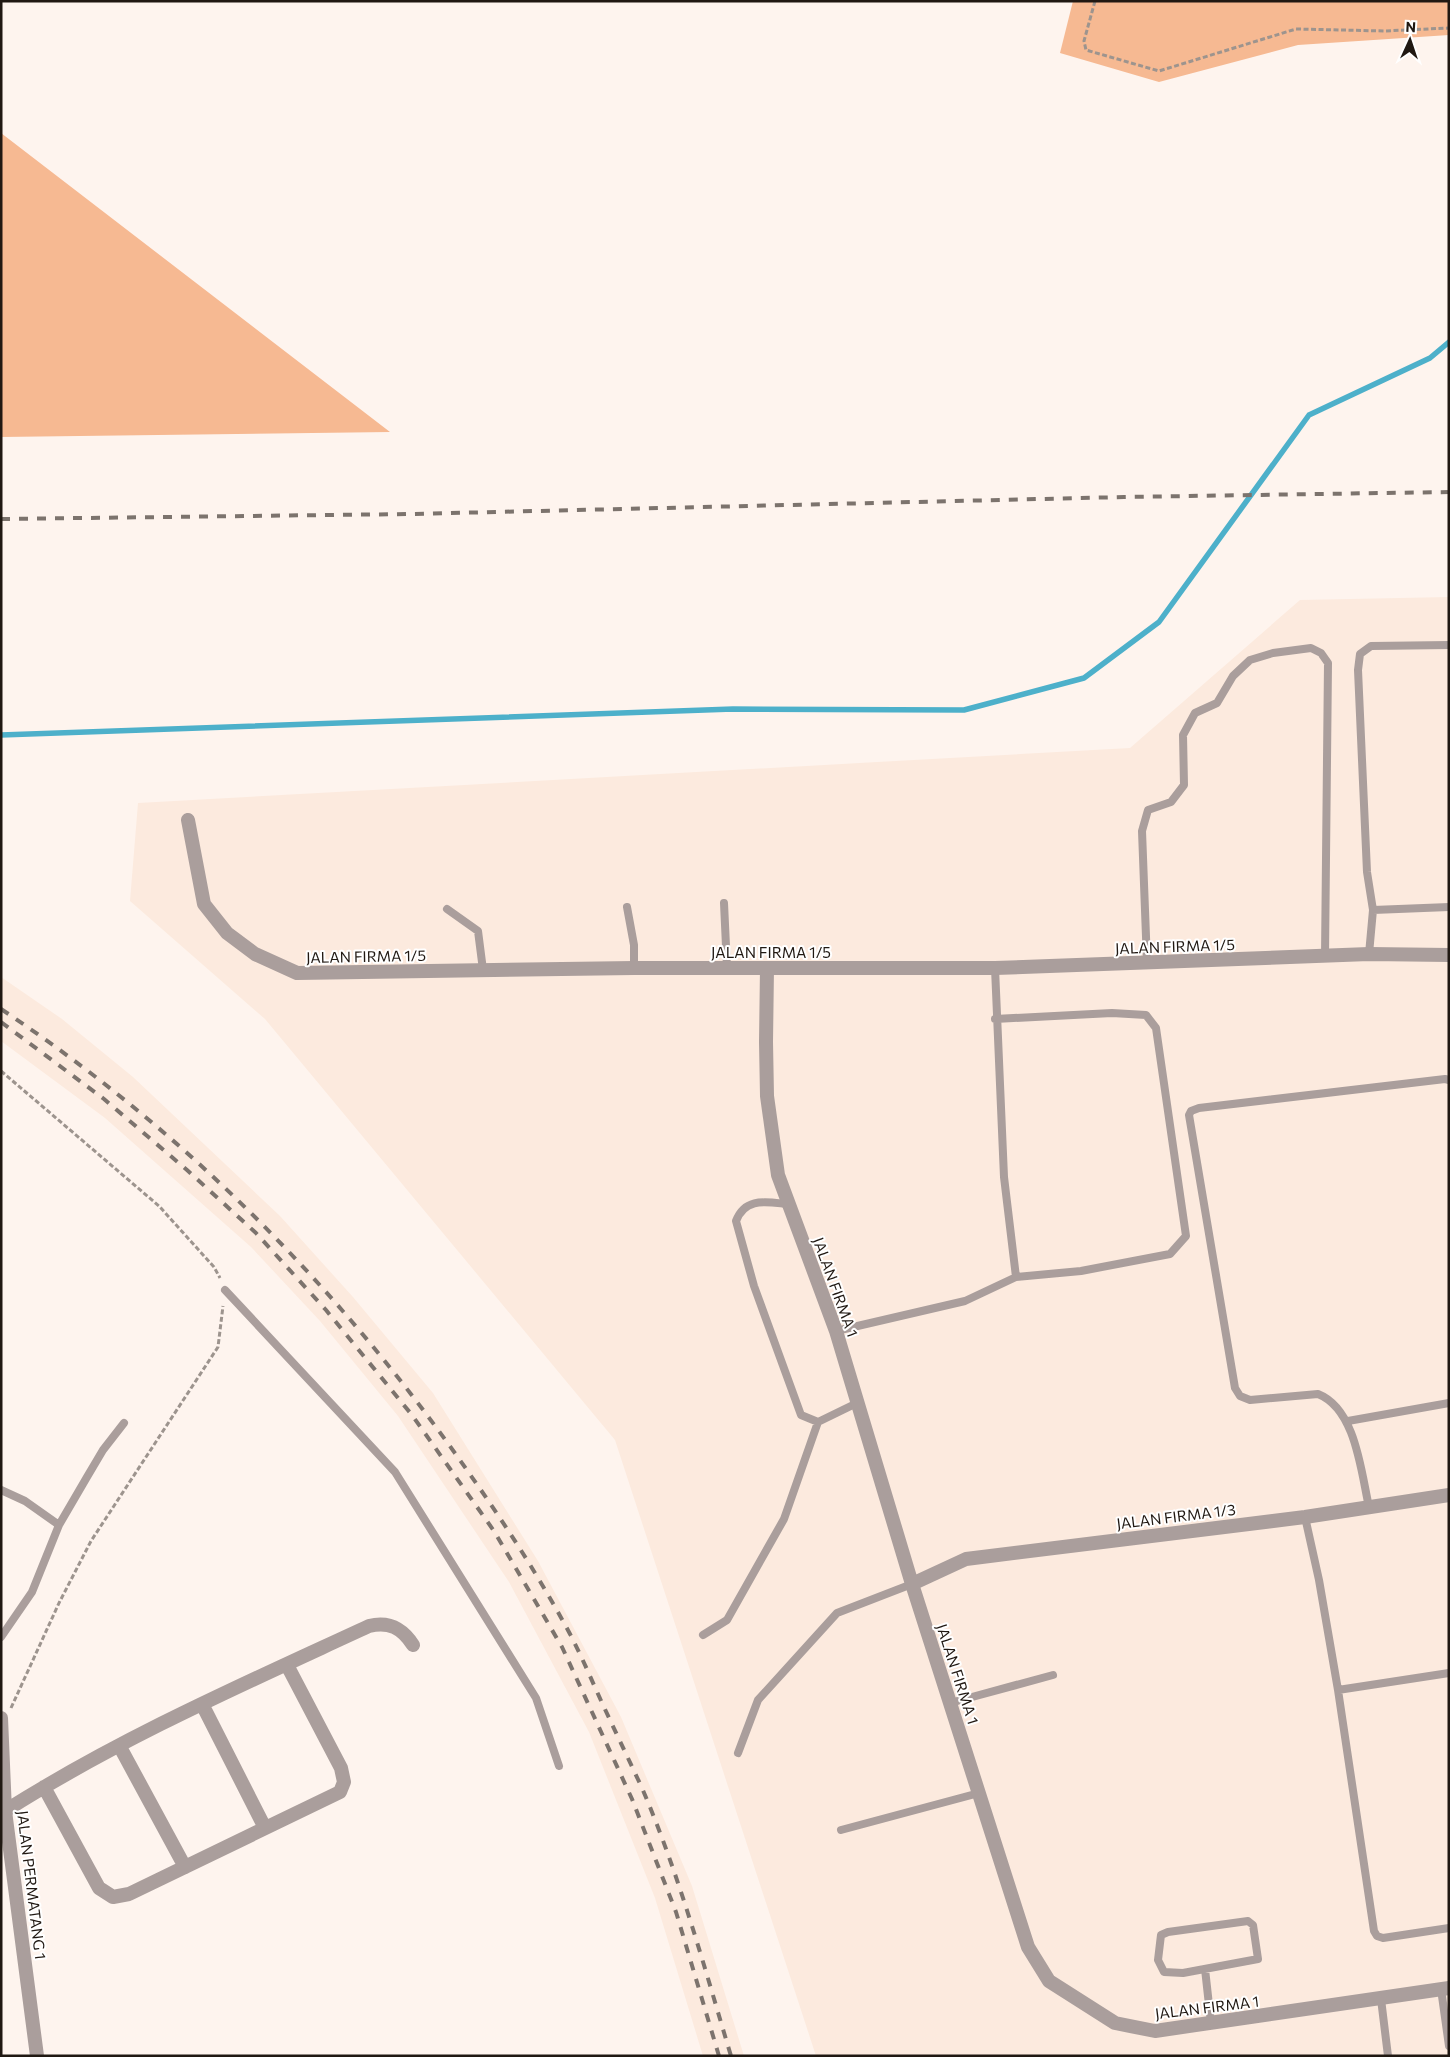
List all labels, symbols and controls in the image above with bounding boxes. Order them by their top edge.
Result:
north arrow [1385,15,1435,65]
text: N [1405,18,1416,35]
street label: JALAN FIRMA 1/5 [1115,935,1235,957]
street label: JALAN FIRMA 1/5 [711,943,831,961]
street label: JALAN FIRMA 1/5 [306,946,426,966]
street label: JALAN FIRMA 1 [810,1235,862,1339]
street label: JALAN FIRMA 1/3 [1115,1500,1237,1532]
street label: JALAN FIRMA 1 [933,1621,983,1727]
street label: JALAN PERMATANG 1 [14,1810,50,1960]
street label: JALAN FIRMA 1 [1154,1992,1260,2022]

